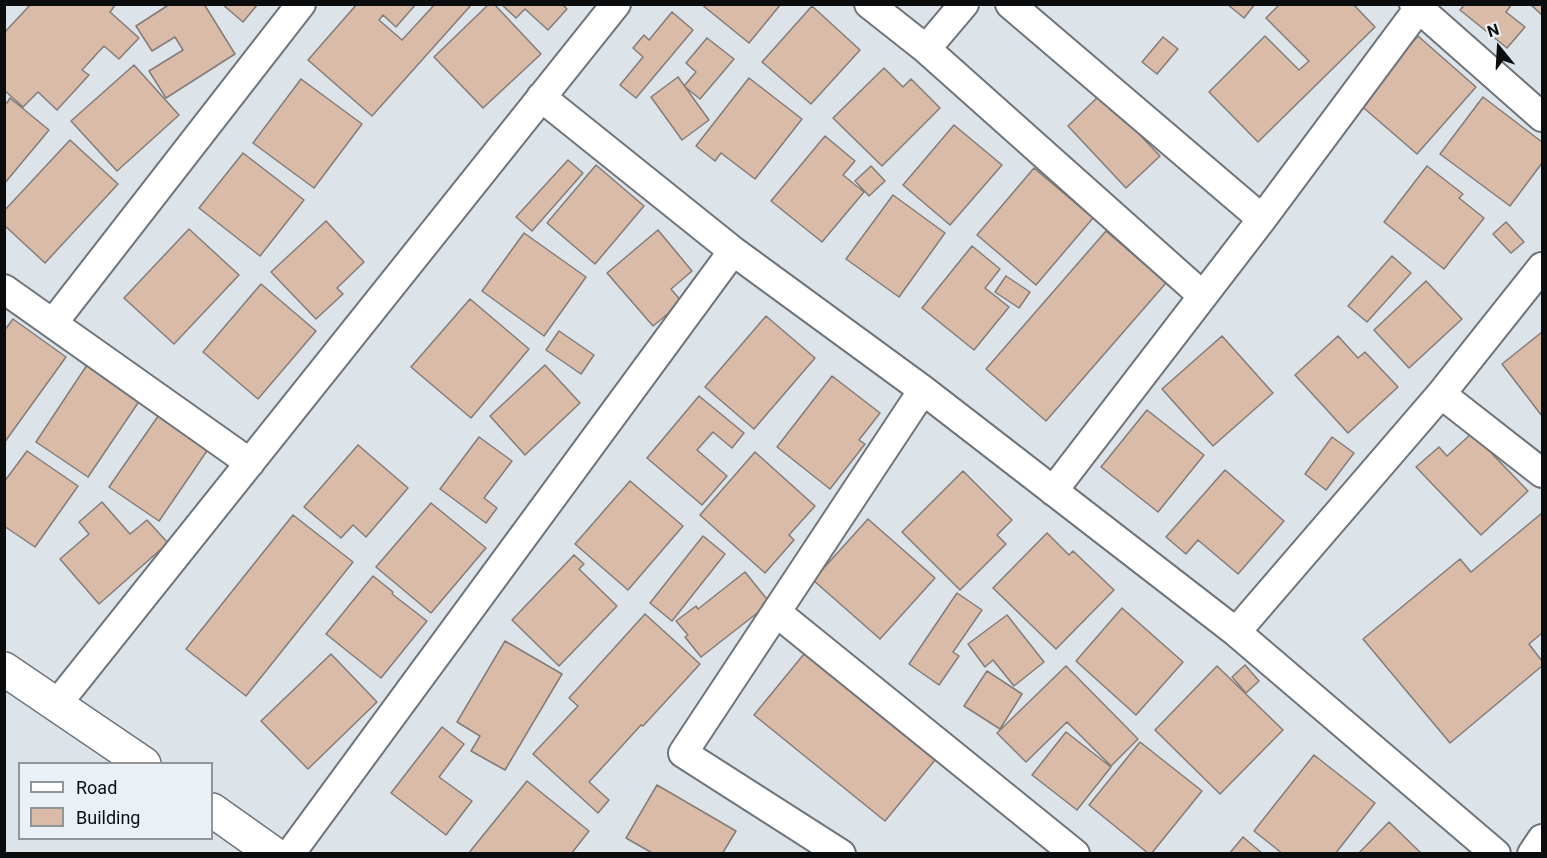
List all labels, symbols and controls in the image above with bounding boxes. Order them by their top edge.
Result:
north arrow [1469,18,1529,78]
text: N [1485,20,1502,41]
legend [18,762,213,840]
text: Road [76,777,117,798]
text: Building [76,807,140,828]

